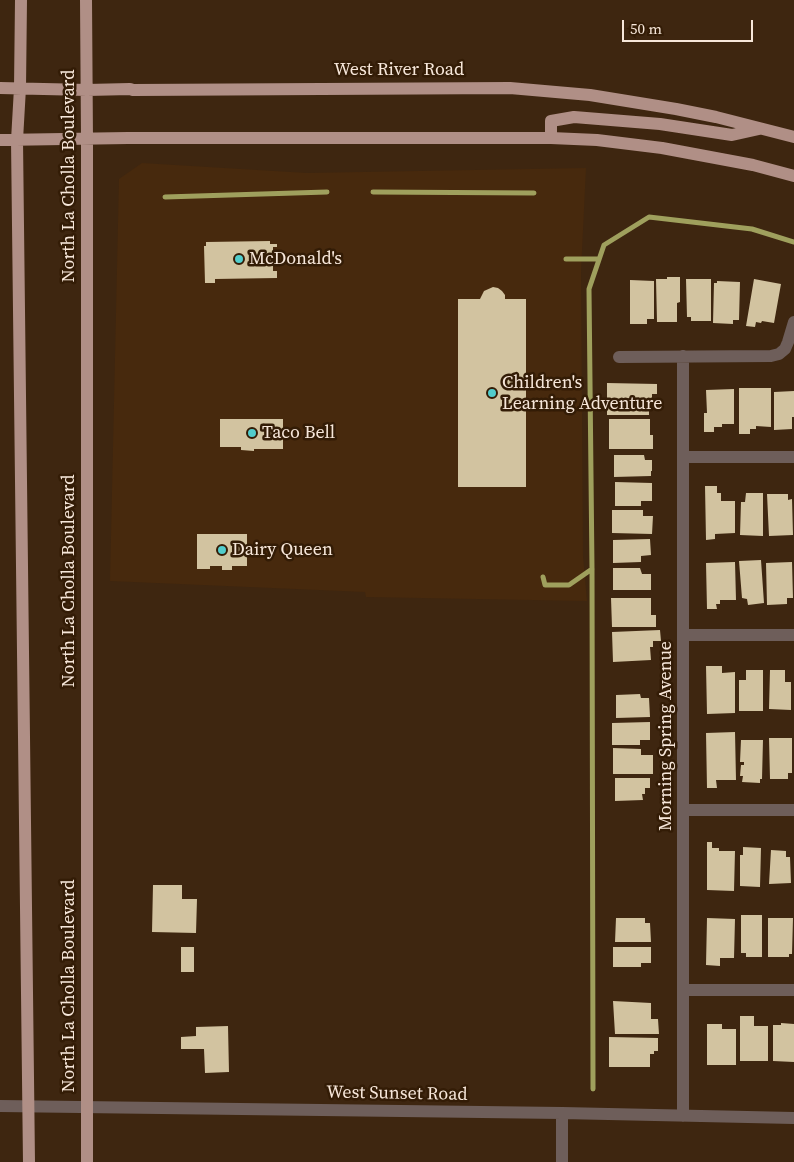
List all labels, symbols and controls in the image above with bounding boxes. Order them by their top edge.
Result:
scale bar [624,10,755,42]
text: 50 m [630,18,662,39]
street label: West River Road [334,59,464,81]
street label: North La Cholla Boulevard [58,70,80,282]
place label: McDonald's [249,248,342,270]
marker: McDonald's [233,253,245,265]
place label: Children's Learning Adventure [502,372,662,414]
marker: Children's Learning Adventure [486,387,498,399]
place label: Taco Bell [262,422,335,444]
marker: Taco Bell [246,427,258,439]
street label: North La Cholla Boulevard [58,475,80,687]
place label: Dairy Queen [232,539,333,561]
marker: Dairy Queen [216,544,228,556]
street label: Morning Spring Avenue [655,641,677,831]
street label: North La Cholla Boulevard [58,880,80,1092]
street label: West Sunset Road [326,1082,468,1106]

